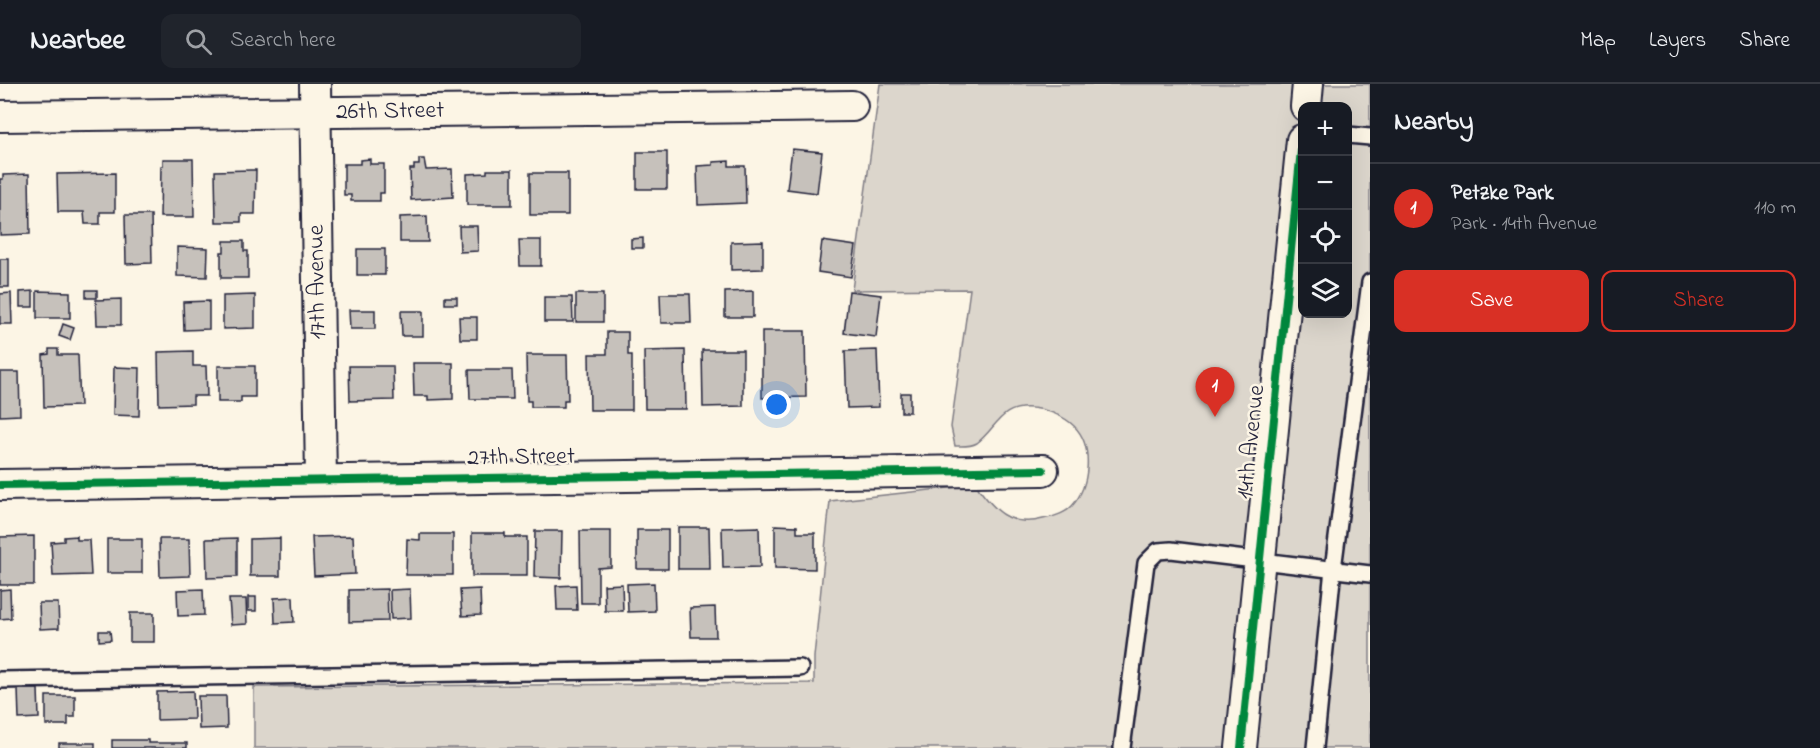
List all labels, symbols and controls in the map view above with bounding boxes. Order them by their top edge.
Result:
search box [161,14,581,68]
text: Nearbee [30,21,125,62]
icon: search [182,25,215,58]
text: Search here [230,25,336,57]
text: Map [1580,26,1616,56]
text: Layers [1649,26,1706,56]
text: Share [1739,26,1790,56]
street label: 26th Street [335,94,445,130]
map controls [1298,102,1352,318]
button: + [1298,102,1352,156]
text: Nearby [1394,104,1473,142]
button: − [1298,156,1352,210]
text: Petzke Park [1451,178,1554,210]
text: 1 [1410,194,1417,223]
text: 110 m [1754,194,1796,223]
button: locate [1298,210,1352,264]
text: Park · 14th Avenue [1451,210,1597,239]
street label: 17th Avenue [299,224,336,340]
button: layers [1298,264,1352,318]
button: Save [1394,270,1589,332]
button: Share [1601,270,1796,332]
pin: 1 [1196,368,1234,417]
street label: 14th Avenue [1229,383,1275,501]
your location [762,390,791,419]
street label: 27th Street [467,440,575,476]

